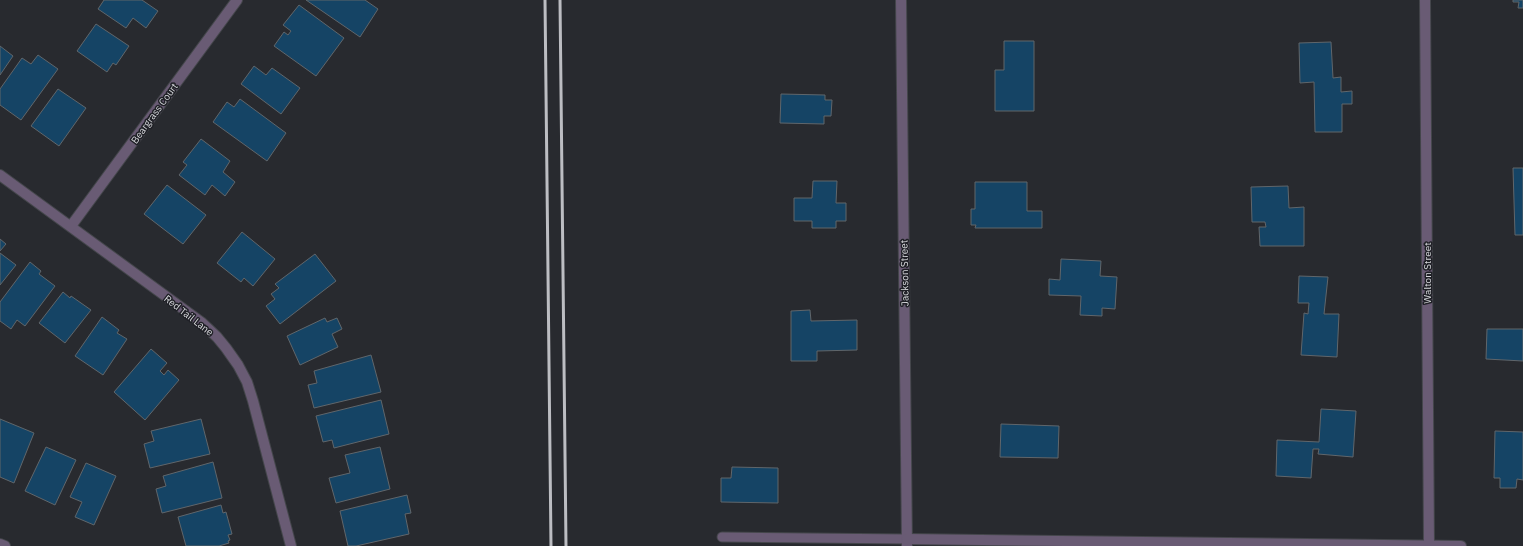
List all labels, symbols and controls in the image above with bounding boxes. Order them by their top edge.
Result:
street label: Beargrass Court [128,80,181,146]
street label: Jackson Street [897,239,912,306]
street label: Walton Street [1421,242,1434,304]
street label: Red Tail Lane [161,292,216,339]

